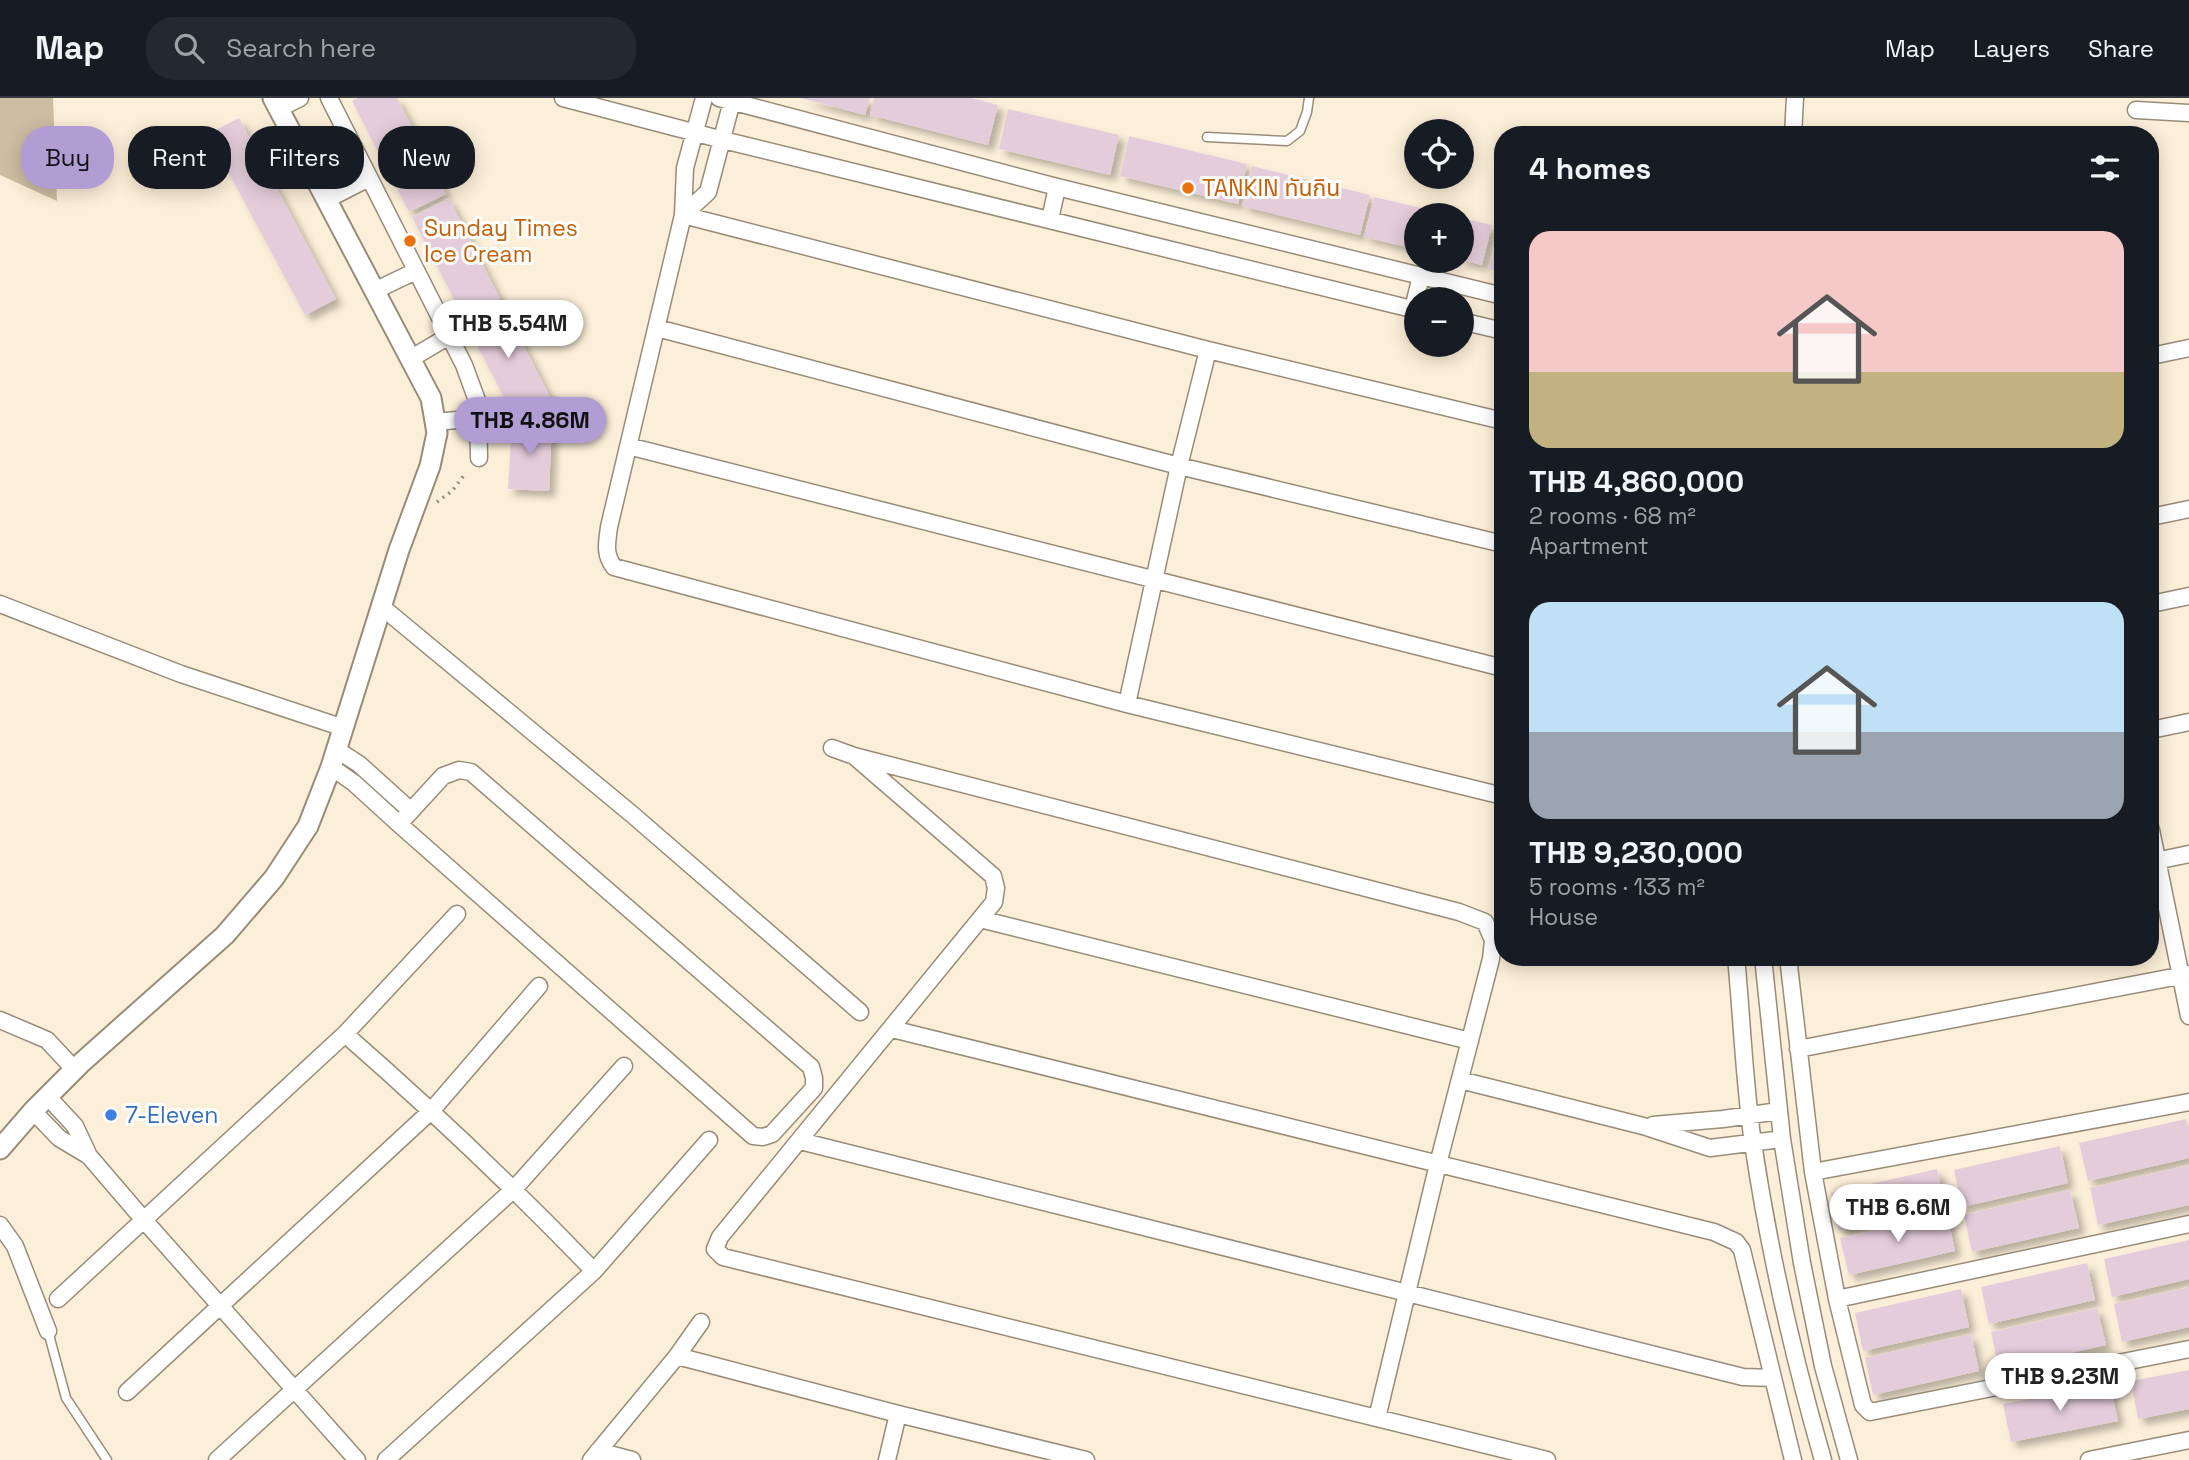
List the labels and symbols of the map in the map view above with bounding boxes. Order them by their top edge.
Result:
place label: TANKIN ทันกิน [1202,173,1340,203]
marker: TANKIN ทันกิน [1180,180,1196,196]
place label: Sunday Times Ice Cream [424,213,578,269]
marker: Sunday Times Ice Cream [402,233,418,249]
pin: THB 5.54M [428,300,588,360]
pin: THB 4.86M [450,398,610,457]
place label: 7-Eleven [125,1100,218,1130]
marker: 7-Eleven [103,1107,119,1123]
pin: THB 6.6M [1826,1184,1970,1244]
pin: THB 9.23M [1980,1354,2140,1413]

